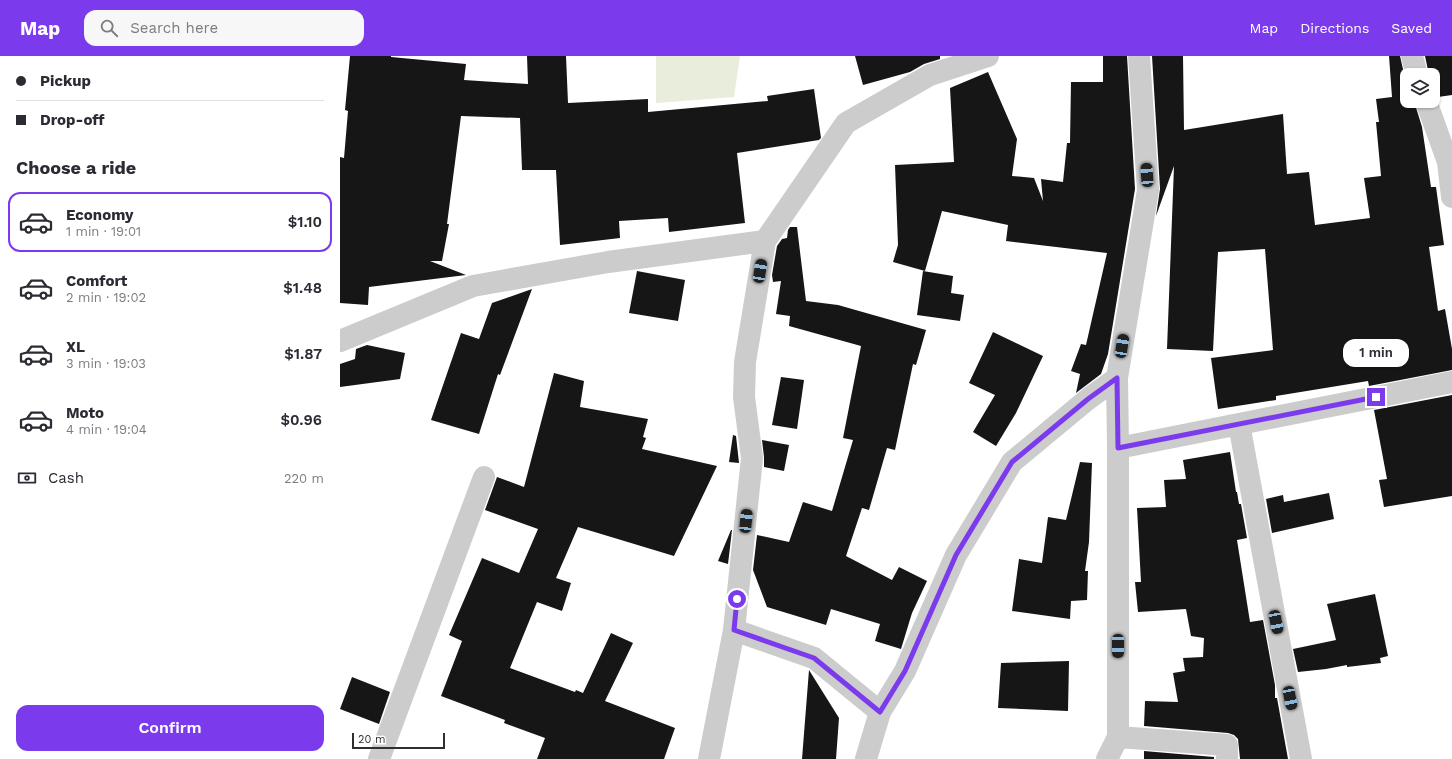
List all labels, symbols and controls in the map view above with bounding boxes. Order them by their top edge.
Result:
search box [84,10,364,46]
text: Map [20,17,60,40]
icon: search [98,17,120,39]
text: Search here [130,19,218,37]
text: Map [1250,20,1278,36]
text: Directions [1300,20,1369,36]
text: Saved [1391,20,1432,36]
map controls [1400,68,1440,108]
button: layers [1400,68,1440,108]
text: Pickup [40,72,91,90]
text: Drop-off [40,111,105,129]
text: Choose a ride [16,157,136,178]
car [1140,163,1154,187]
icon: car [18,204,54,240]
text: Economy [66,206,133,224]
text: $1.10 [288,213,322,231]
text: 1 min · 19:01 [66,224,141,239]
car [752,258,768,284]
icon: car [18,270,54,306]
text: Comfort [66,272,127,290]
text: $1.48 [283,279,322,297]
text: 2 min · 19:02 [66,290,146,305]
car [1114,333,1130,359]
icon: car [18,336,54,372]
text: XL [66,338,85,356]
callout: 1 min [1343,339,1409,367]
text: $1.87 [284,345,322,363]
text: 1 min [1359,345,1393,360]
text: 3 min · 19:03 [66,356,146,371]
route end [1367,388,1385,406]
icon: car [18,402,54,438]
text: Moto [66,404,104,422]
text: $0.96 [281,411,322,429]
text: 4 min · 19:04 [66,422,147,437]
icon: cash [16,467,38,489]
text: Cash [48,469,84,487]
text: 220 m [284,471,324,486]
car [739,508,753,534]
route start [728,590,746,608]
car [1268,609,1284,635]
car [1112,634,1124,658]
car [1282,685,1298,711]
button: Confirm [16,705,324,751]
scale bar [352,731,445,750]
text: 20 m [358,733,386,746]

